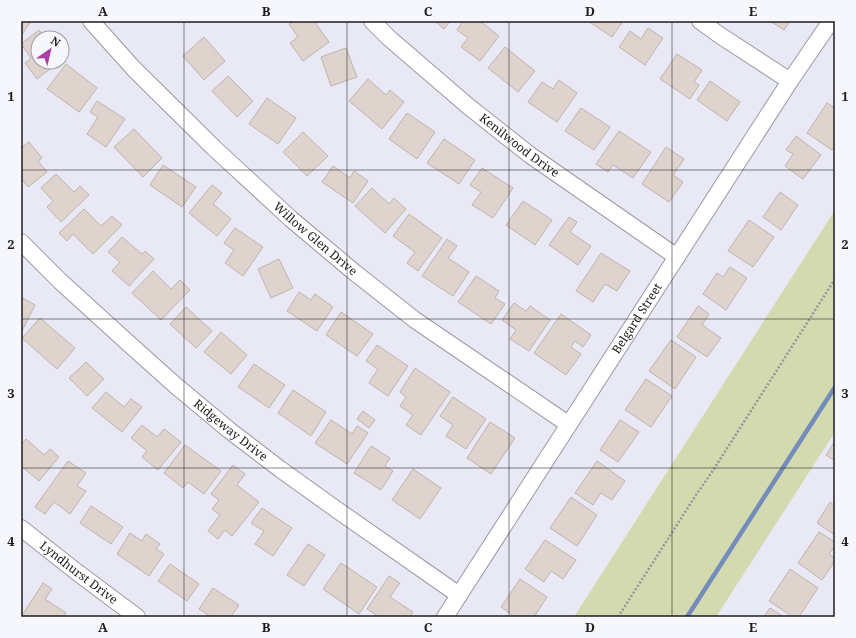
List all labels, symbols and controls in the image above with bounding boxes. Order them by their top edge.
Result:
text: A [98,2,108,20]
text: B [262,2,271,20]
text: C [424,2,433,20]
text: D [585,2,595,20]
text: E [749,2,758,20]
north arrow [30,30,70,70]
text: N [48,33,64,50]
text: 1 [7,87,15,105]
text: 1 [841,87,849,105]
street label: Kenilwood Drive [476,109,563,181]
street label: Willow Glen Drive [270,198,361,279]
text: 2 [7,235,15,253]
text: 2 [841,235,849,253]
street label: Belgard Street [608,280,666,357]
text: 3 [7,384,15,402]
text: 3 [841,384,849,402]
street label: Ridgeway Drive [190,395,272,465]
text: 4 [7,532,15,550]
text: 4 [841,532,849,550]
street label: Lyndhurst Drive [36,537,121,608]
text: A [98,618,108,636]
text: B [262,618,271,636]
text: C [424,618,433,636]
text: D [585,618,595,636]
text: E [749,618,758,636]

